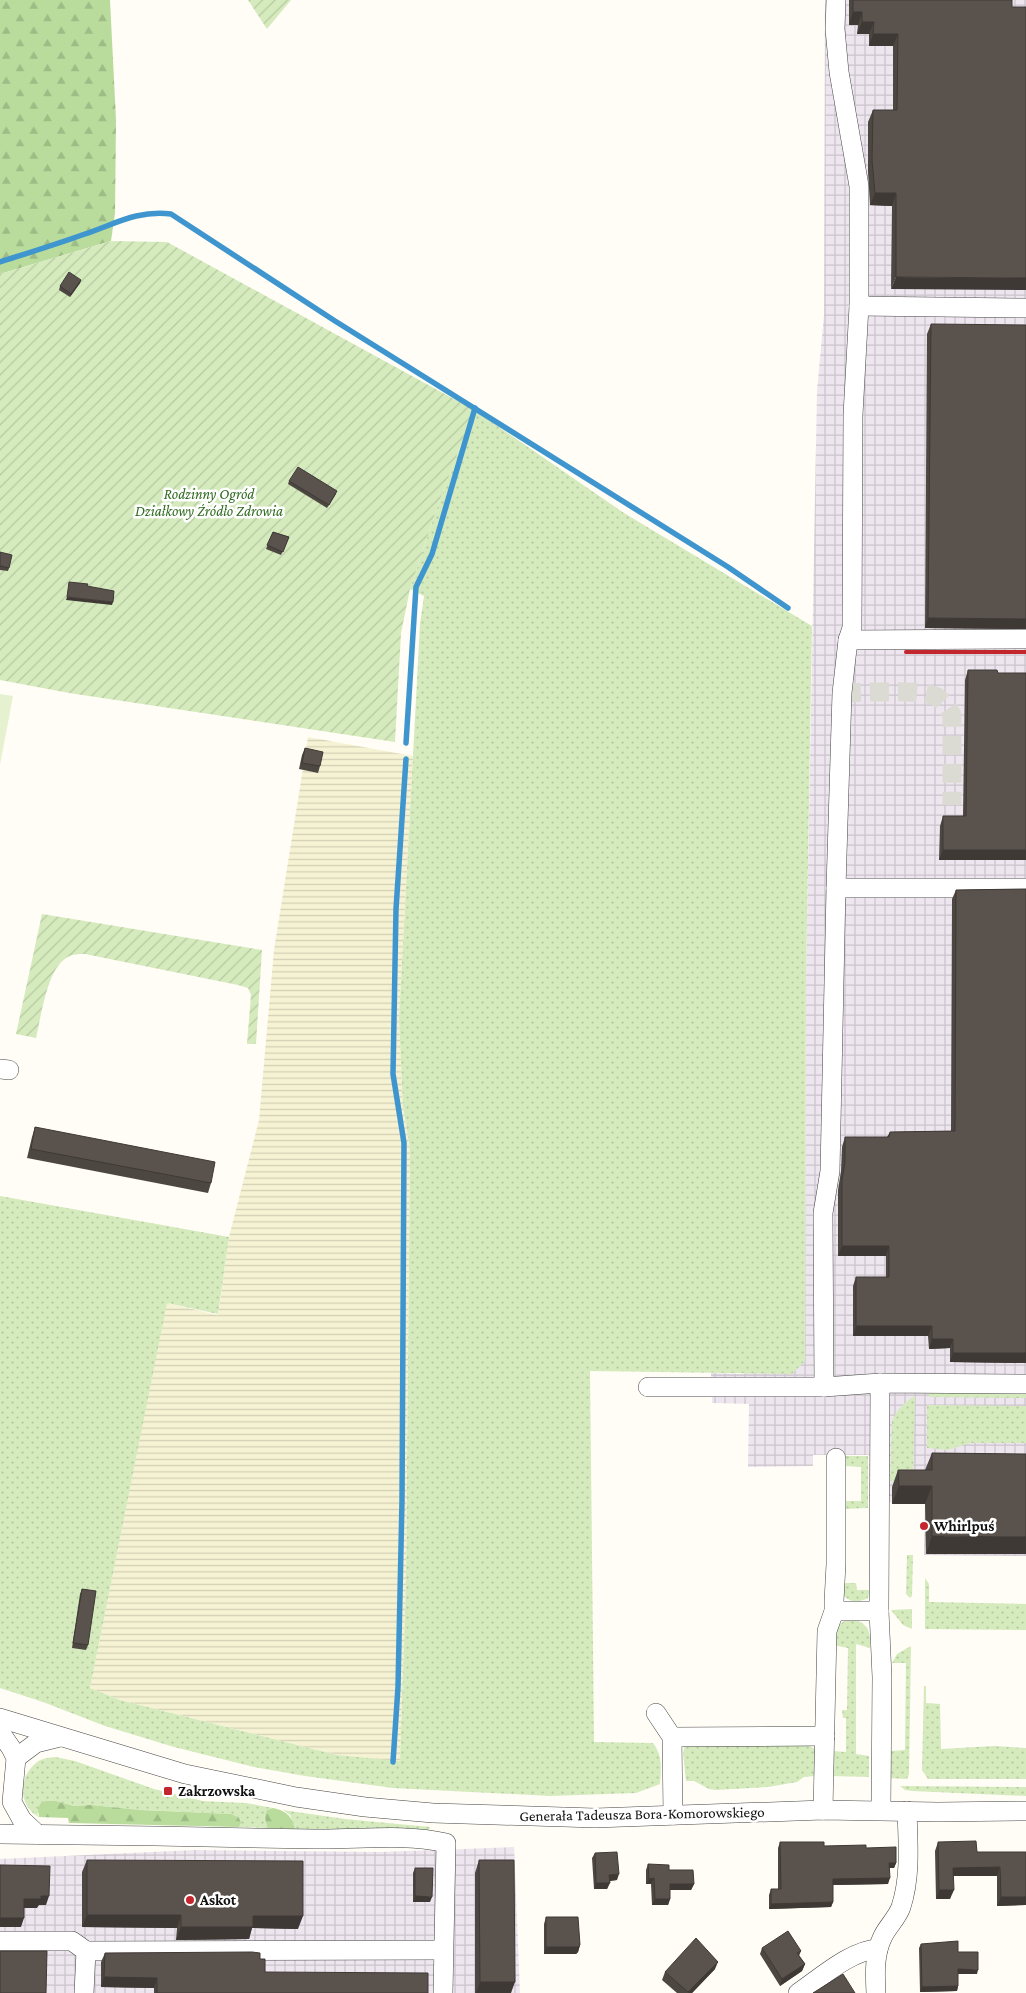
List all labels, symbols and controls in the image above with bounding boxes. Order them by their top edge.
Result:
park label: Rodzinny Ogród Działkowy Źródło Zdrowia [135,486,283,520]
place label: Whirlpuś [933,1518,994,1534]
marker: Whirlpuś [918,1520,930,1532]
place label: Zakrzowska [178,1783,256,1799]
marker: Zakrzowska [162,1785,174,1797]
street label: Generała Tadeusza Bora-Komorowskiego [519,1804,765,1825]
place label: Askot [199,1892,237,1908]
marker: Askot [184,1894,196,1906]

